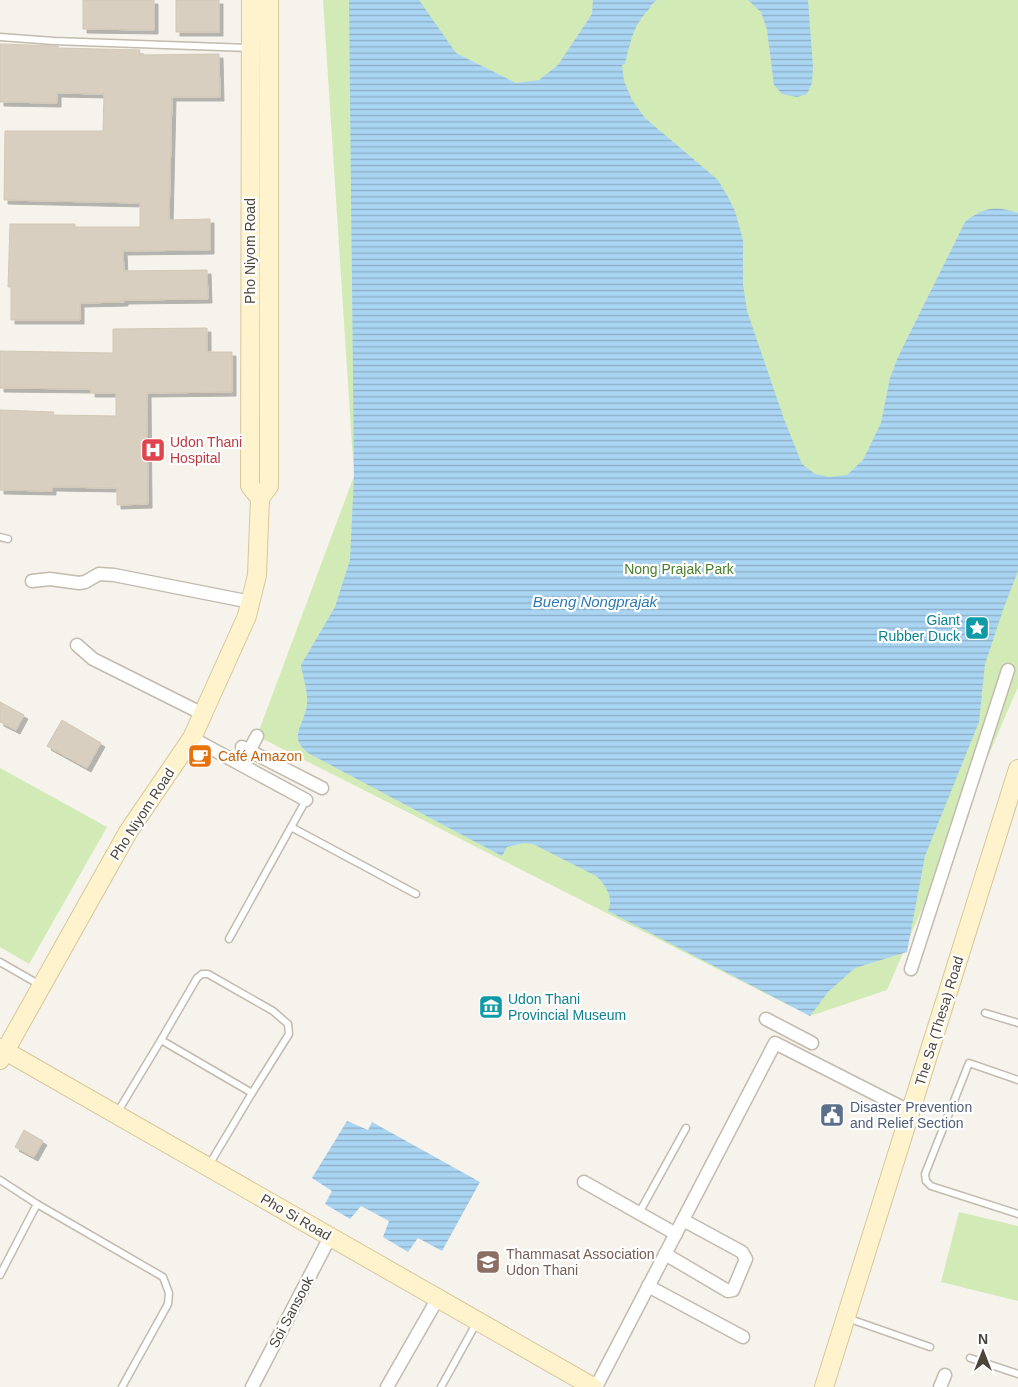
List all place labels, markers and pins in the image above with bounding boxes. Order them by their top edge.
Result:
place label: Udon Thani Hospital [170,434,242,466]
hospital icon: Udon Thani Hospital [140,437,166,463]
place label: Giant Rubber Duck [878,612,961,644]
place icon: Giant Rubber Duck [964,615,990,641]
cafe icon: Café Amazon [187,743,213,769]
place label: Café Amazon [218,748,302,764]
place label: Udon Thani Provincial Museum [508,991,626,1023]
museum icon: Udon Thani Provincial Museum [478,994,504,1020]
place label: Disaster Prevention and Relief Section [850,1099,972,1131]
public building icon: Disaster Prevention and Relief Section [819,1102,845,1128]
place label: Thammasat Association Udon Thani [506,1246,655,1278]
school or university icon: Thammasat Association Udon Thani [475,1249,501,1275]

